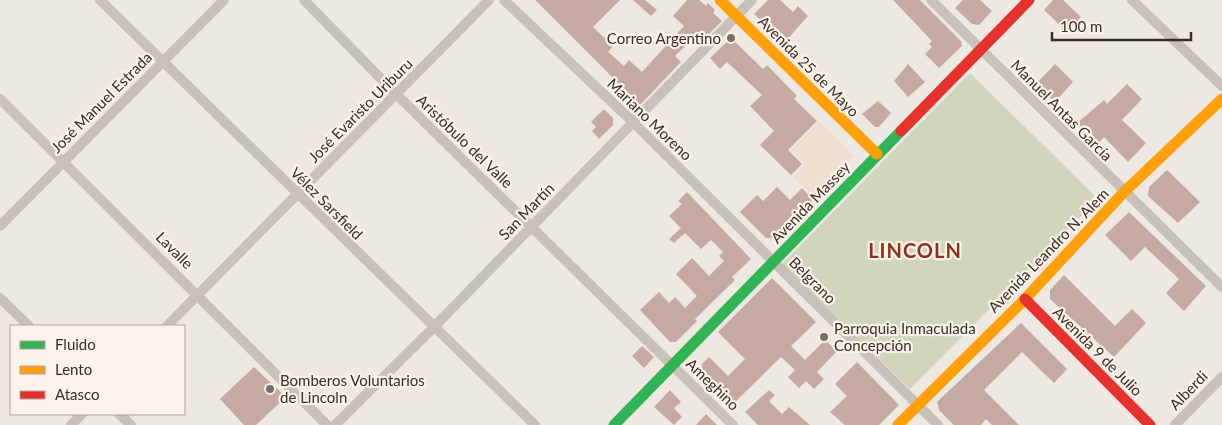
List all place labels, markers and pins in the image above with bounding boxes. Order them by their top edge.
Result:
place label: Correo Argentino [607,29,721,47]
marker: Correo Argentino [725,32,737,44]
place label: Parroquia Inmaculada Concepción [834,319,976,354]
marker: Parroquia Inmaculada Concepción [818,331,830,343]
place label: Bomberos Voluntarios de Lincoln [280,371,425,406]
marker: Bomberos Voluntarios de Lincoln [264,383,276,395]

